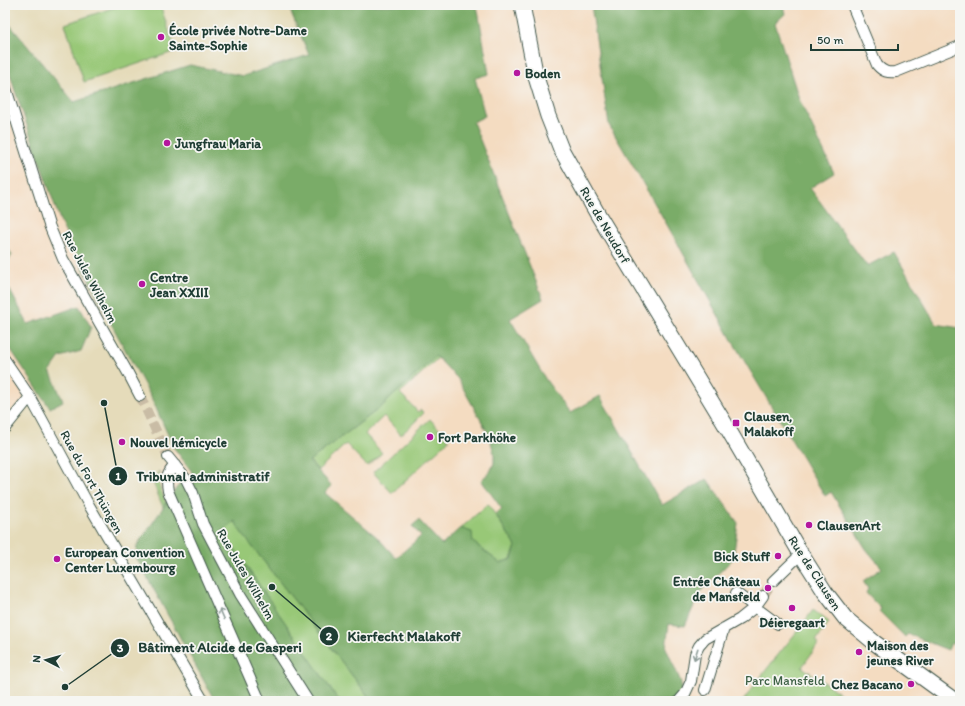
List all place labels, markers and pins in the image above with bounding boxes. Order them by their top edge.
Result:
place label: École privée Notre-Dame Sainte-Sophie [169,22,307,54]
marker: École privée Notre-Dame Sainte-Sophie [156,32,166,42]
place label: Boden [525,66,561,81]
marker: Boden [512,68,522,78]
place label: Jungfrau Maria [174,136,261,152]
marker: Jungfrau Maria [162,138,172,148]
place label: Centre Jean XXIII [149,270,209,300]
marker: Centre Jean XXIII [137,279,147,289]
place label: Clausen, Malakoff [744,409,794,439]
marker: Clausen, Malakoff [731,418,741,428]
place label: Fort Parkhöhe [438,430,516,445]
marker: Fort Parkhöhe [425,432,435,442]
place label: Nouvel hémicycle [130,435,227,451]
marker: Nouvel hémicycle [117,437,127,447]
callout: Tribunal administratif [108,463,277,489]
place label: ClausenArt [817,518,881,533]
marker: ClausenArt [804,520,814,530]
place label: European Convention Center Luxembourg [65,545,186,576]
place label: Bick Stuff [714,549,771,564]
marker: Bick Stuff [773,551,783,561]
marker: European Convention Center Luxembourg [52,554,62,564]
place label: Entrée Château de Mansfeld [673,574,761,604]
marker: Entrée Château de Mansfeld [763,583,773,593]
marker: Déieregaart [787,603,797,613]
place label: Déieregaart [759,615,825,631]
callout: Kierfecht Malakoff [319,623,468,649]
callout: Bâtiment Alcide de Gasperi [110,635,309,661]
place label: Maison des jeunes River [866,638,935,669]
marker: Maison des jeunes River [854,647,864,657]
place label: Chez Bacano [831,677,903,692]
marker: Chez Bacano [906,679,916,689]

